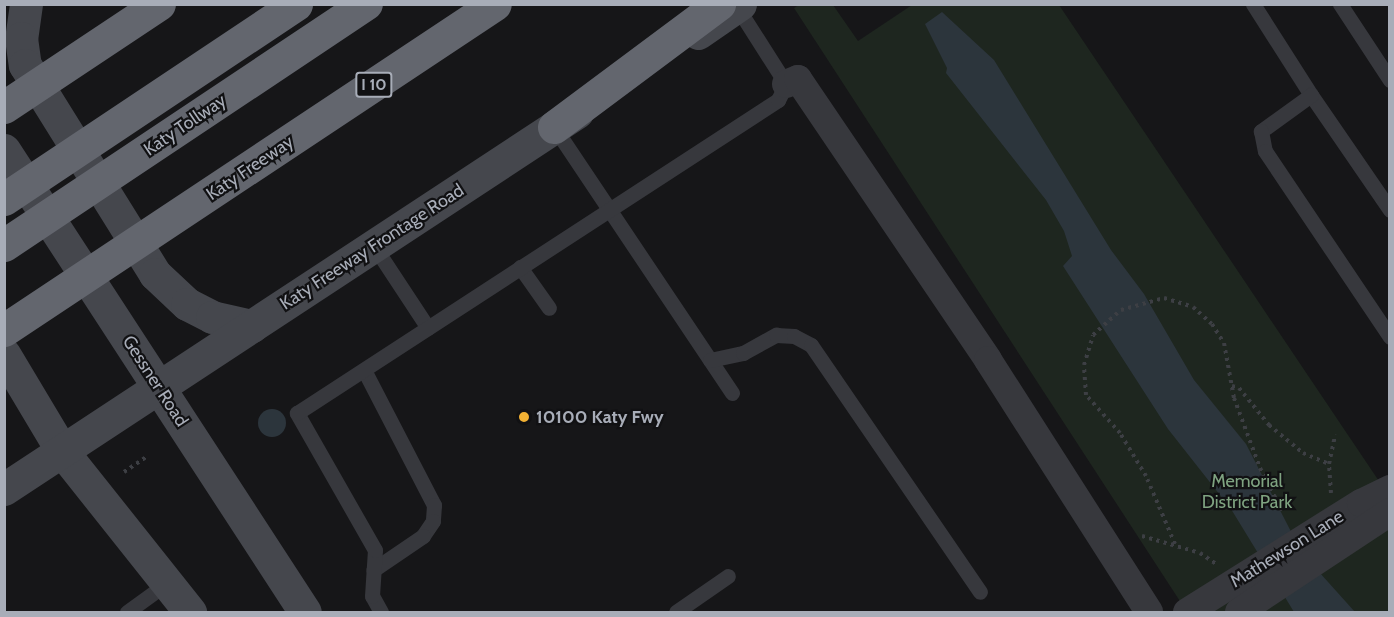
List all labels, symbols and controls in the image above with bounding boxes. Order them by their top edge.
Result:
road number: I 10 [354,72,394,98]
street label: Katy Tollway [140,90,230,160]
street label: Katy Freeway [202,131,298,205]
street label: Katy Freeway Frontage Road [276,180,468,314]
street label: Gessner Road [118,331,192,431]
place label: 10100 Katy Fwy [536,406,664,428]
marker: 10100 Katy Fwy [517,410,531,424]
park label: Memorial District Park [1202,471,1292,514]
street label: Mathewson Lane [1226,506,1348,592]

